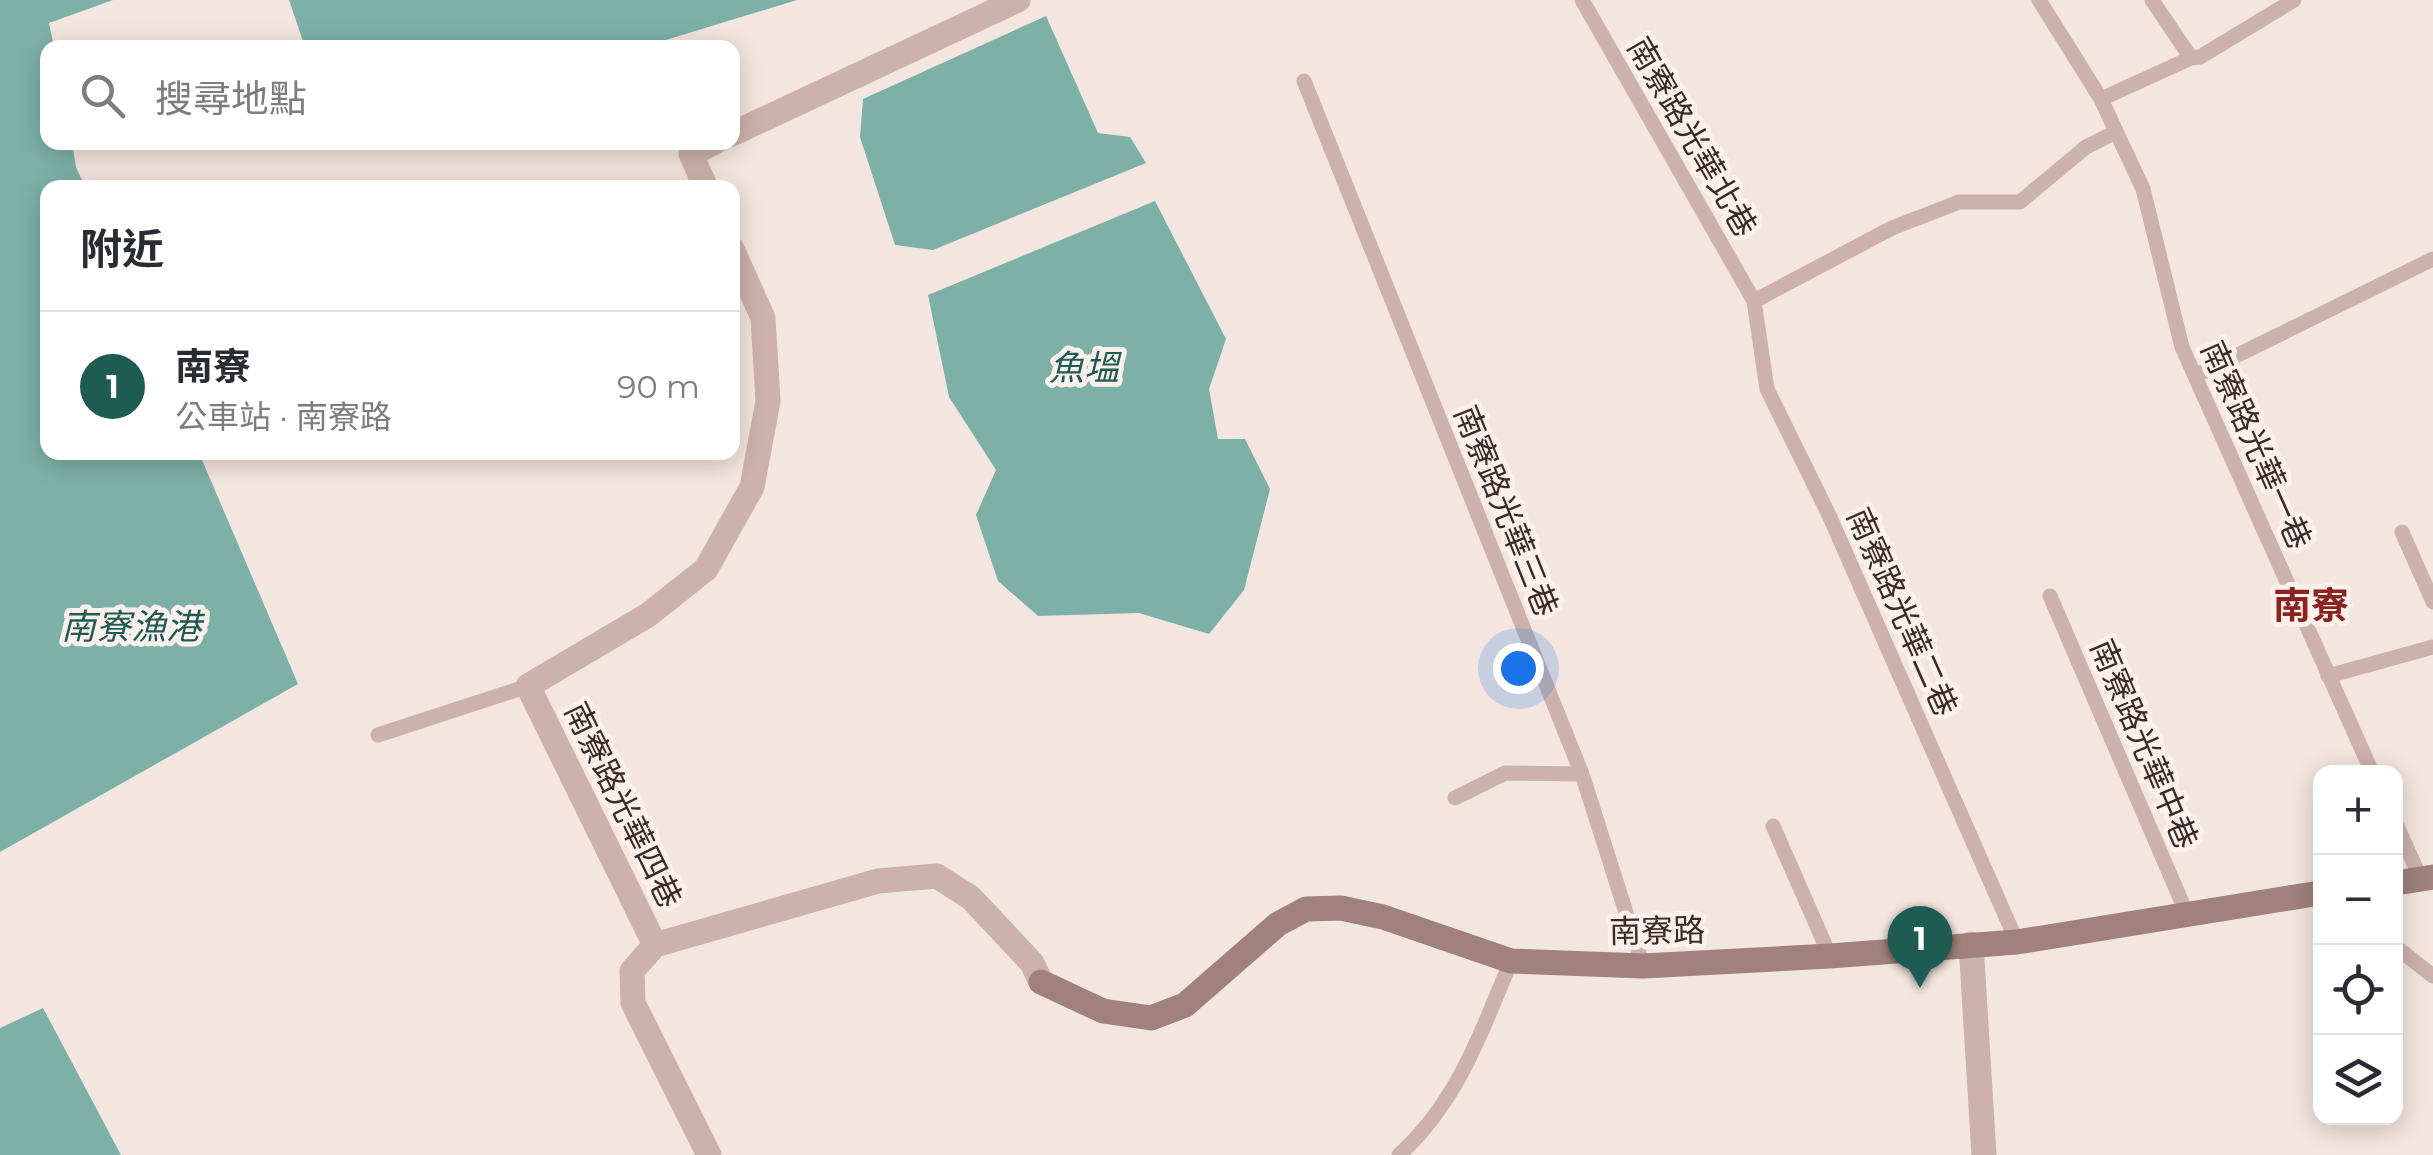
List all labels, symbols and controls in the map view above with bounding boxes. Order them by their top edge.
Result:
street label: 南寮路光華北巷 [1620,30,1765,244]
search box [40,40,740,150]
icon: search [75,68,130,123]
text: 搜尋地點 [155,75,307,122]
text: 附近 [80,223,164,275]
street label: 南寮路光華一巷 [2193,335,2320,555]
text: 南寮 [175,343,251,390]
water label: 魚塭 [1049,346,1122,389]
text: 1 [106,367,119,406]
text: 90 m [617,367,700,406]
text: 公車站 · 南寮路 [175,397,392,436]
street label: 南寮路光華三巷 [1446,400,1567,622]
street label: 南寮路光華二巷 [1839,502,1966,722]
district label: 南寮 [2273,582,2349,629]
water label: 南寮漁港 [61,605,206,648]
street label: 南寮路光華中巷 [2083,633,2206,855]
your location [1493,643,1544,694]
street label: 南寮路光華四巷 [557,696,690,914]
map controls [2313,765,2403,1125]
button: + [2313,765,2403,855]
button: − [2313,855,2403,945]
pin: 1 [1888,906,1952,988]
street label: 南寮路 [1609,910,1705,951]
button: locate [2313,945,2403,1035]
button: layers [2313,1035,2403,1125]

